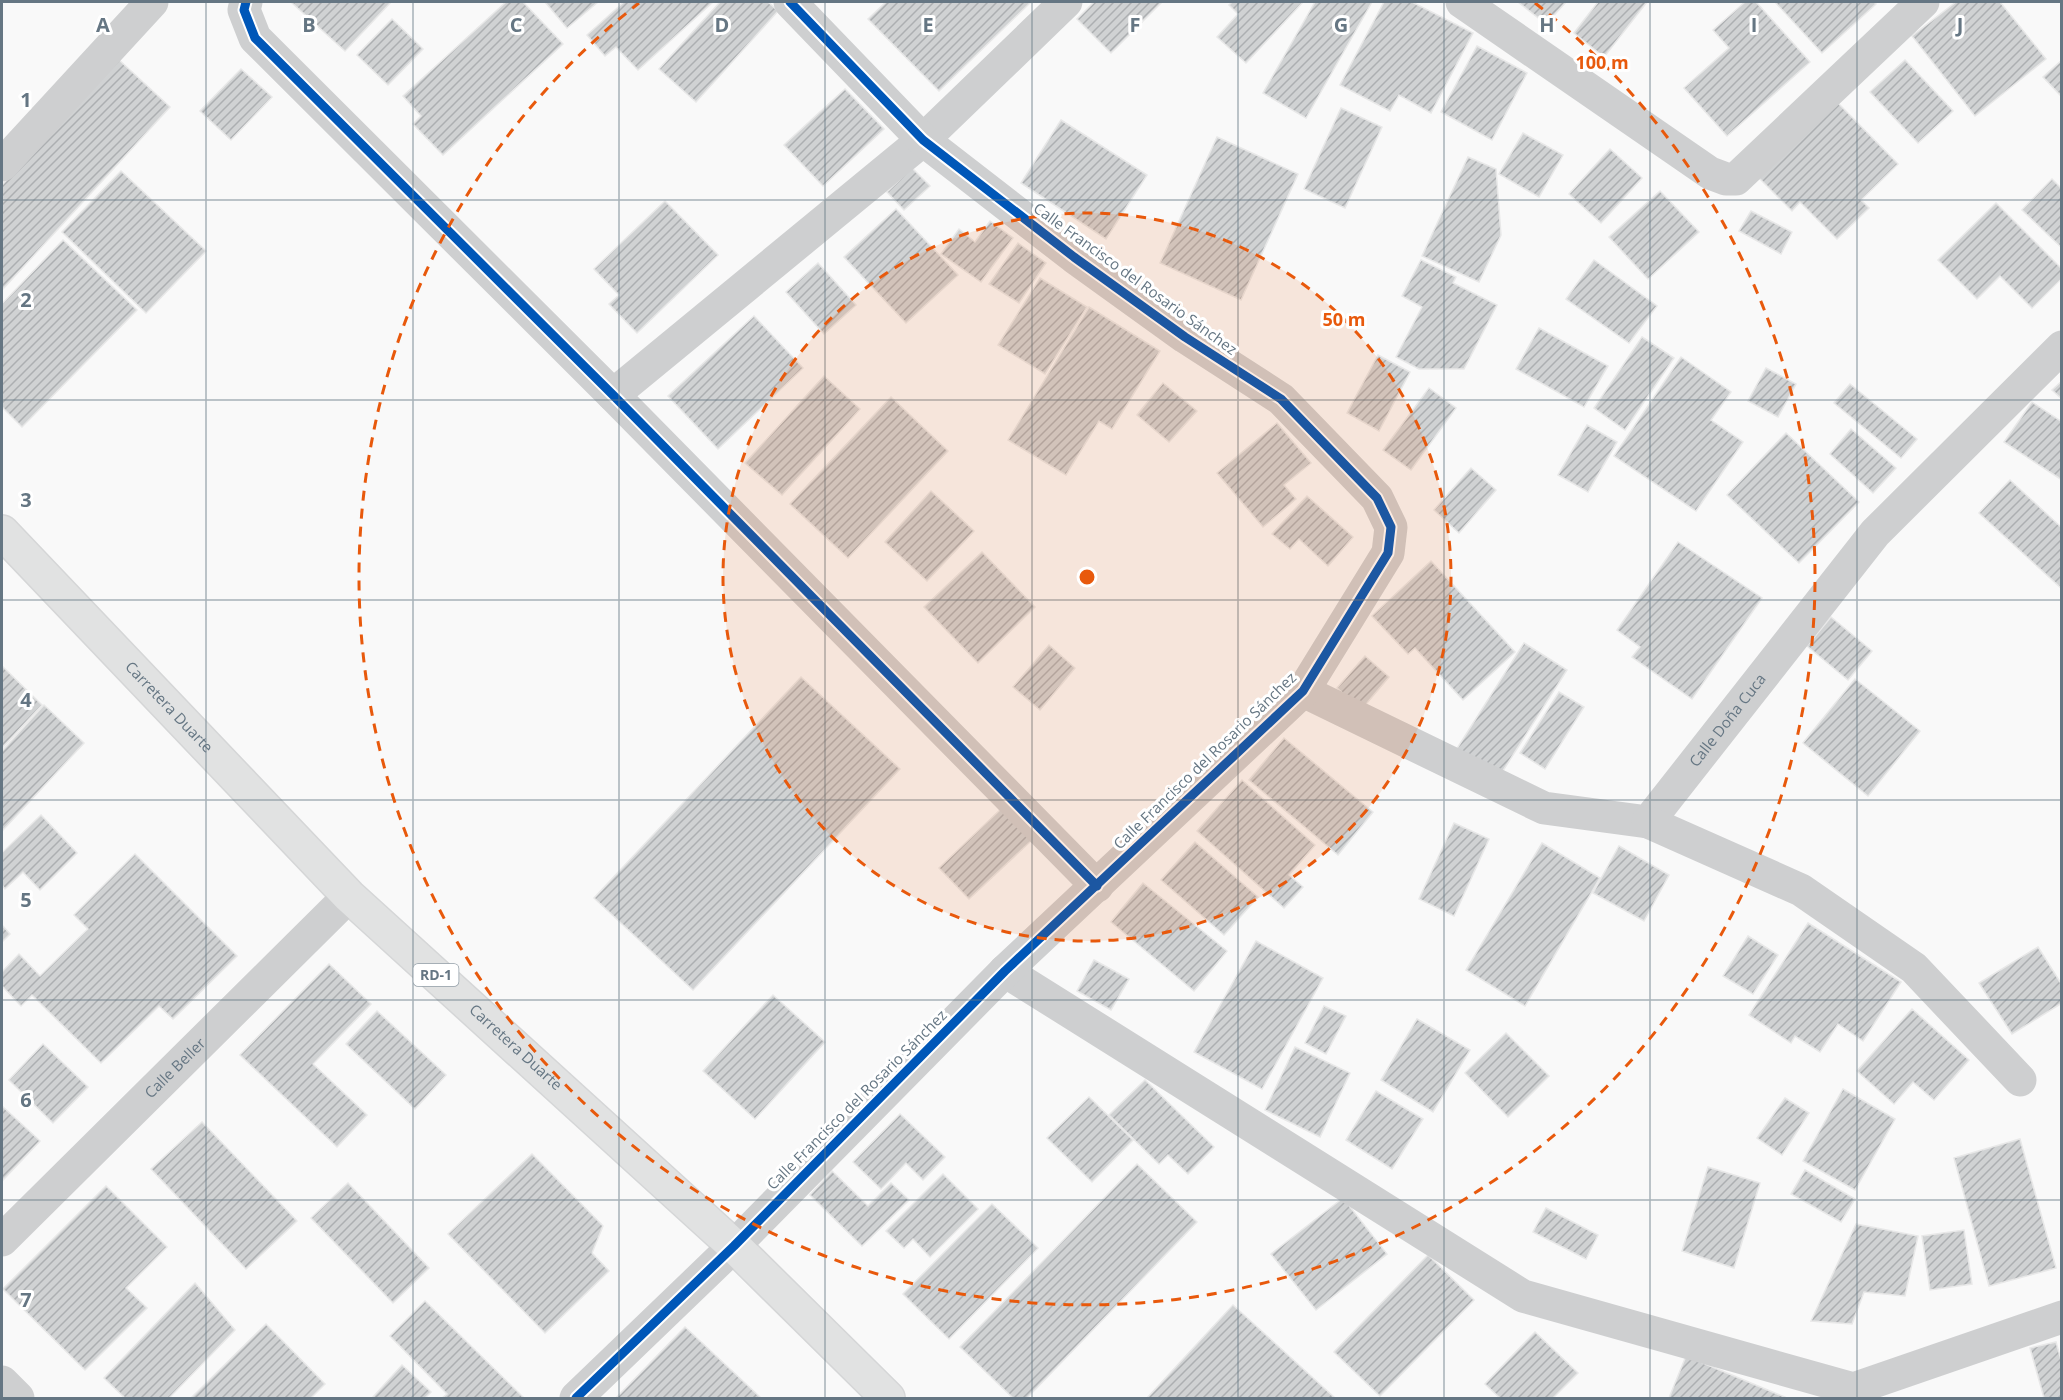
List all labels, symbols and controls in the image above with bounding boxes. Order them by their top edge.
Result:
text: A [96,11,110,38]
text: B [302,11,316,38]
text: C [510,11,523,38]
text: D [715,11,729,38]
text: E [922,11,934,38]
text: F [1130,11,1140,38]
text: G [1334,11,1348,38]
text: H [1539,11,1555,38]
text: I [1751,11,1757,38]
text: J [1955,11,1963,38]
text: 100 m [1575,50,1629,74]
text: 1 [20,86,32,113]
street label: Calle Francisco del Rosario Sánchez [1030,198,1241,359]
text: 2 [20,286,32,313]
text: 50 m [1323,307,1365,331]
text: 3 [20,486,32,513]
centre of rings [1077,567,1097,587]
street label: Carretera Duarte [121,656,218,756]
street label: Calle Francisco del Rosario Sánchez [1109,667,1300,853]
street label: Calle Doña Cuca [1684,669,1770,771]
text: 4 [20,686,32,713]
text: 5 [20,886,32,913]
road number: RD-1 [414,964,458,986]
street label: Carretera Duarte [465,999,567,1094]
street label: Calle Francisco del Rosario Sánchez [762,1005,951,1194]
street label: Calle Beller [140,1033,209,1102]
text: 6 [20,1086,32,1113]
text: 7 [20,1286,32,1313]

